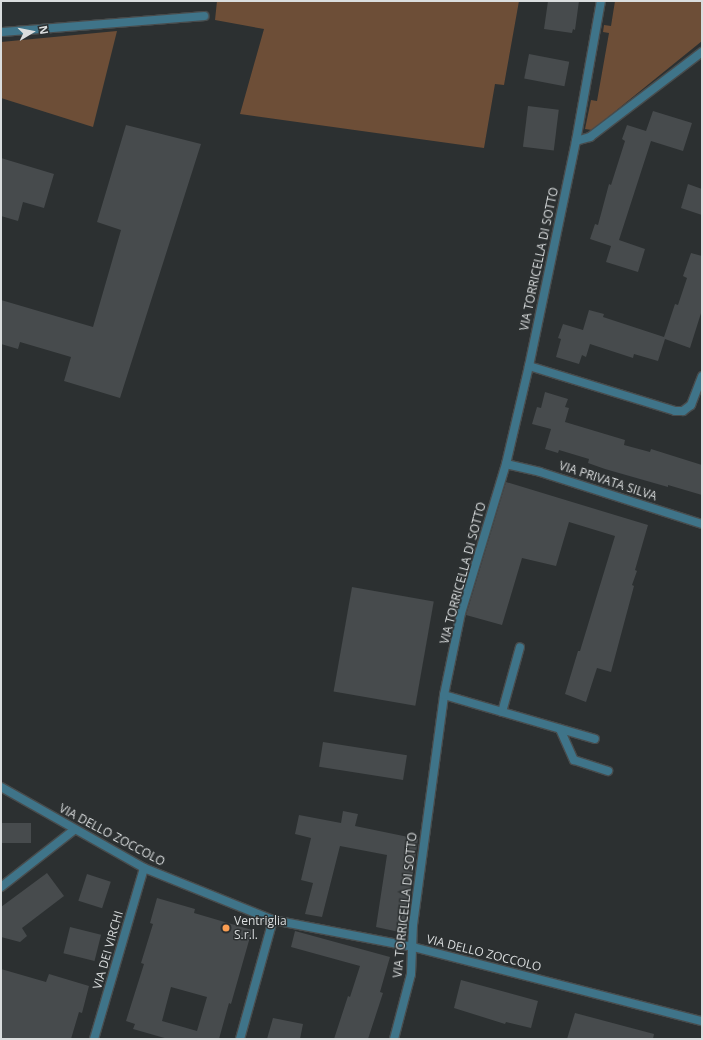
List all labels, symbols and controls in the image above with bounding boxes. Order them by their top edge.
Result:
north arrow [12,12,52,52]
text: N [36,24,52,36]
street label: VIA TORRICELLA DI SOTTO [517,186,561,332]
street label: VIA PRIVATA SILVA [557,458,659,504]
street label: VIA TORRICELLA DI SOTTO [437,500,489,646]
street label: VIA DELLO ZOCCOLO [57,801,167,869]
street label: VIA TORRICELLA DI SOTTO [390,831,420,979]
street label: VIA DEI VIRCHI [90,909,126,991]
place label: Ventriglia S.r.l. [234,914,287,942]
marker: Ventriglia S.r.l. [221,923,231,933]
street label: VIA DELLO ZOCCOLO [425,932,543,974]

